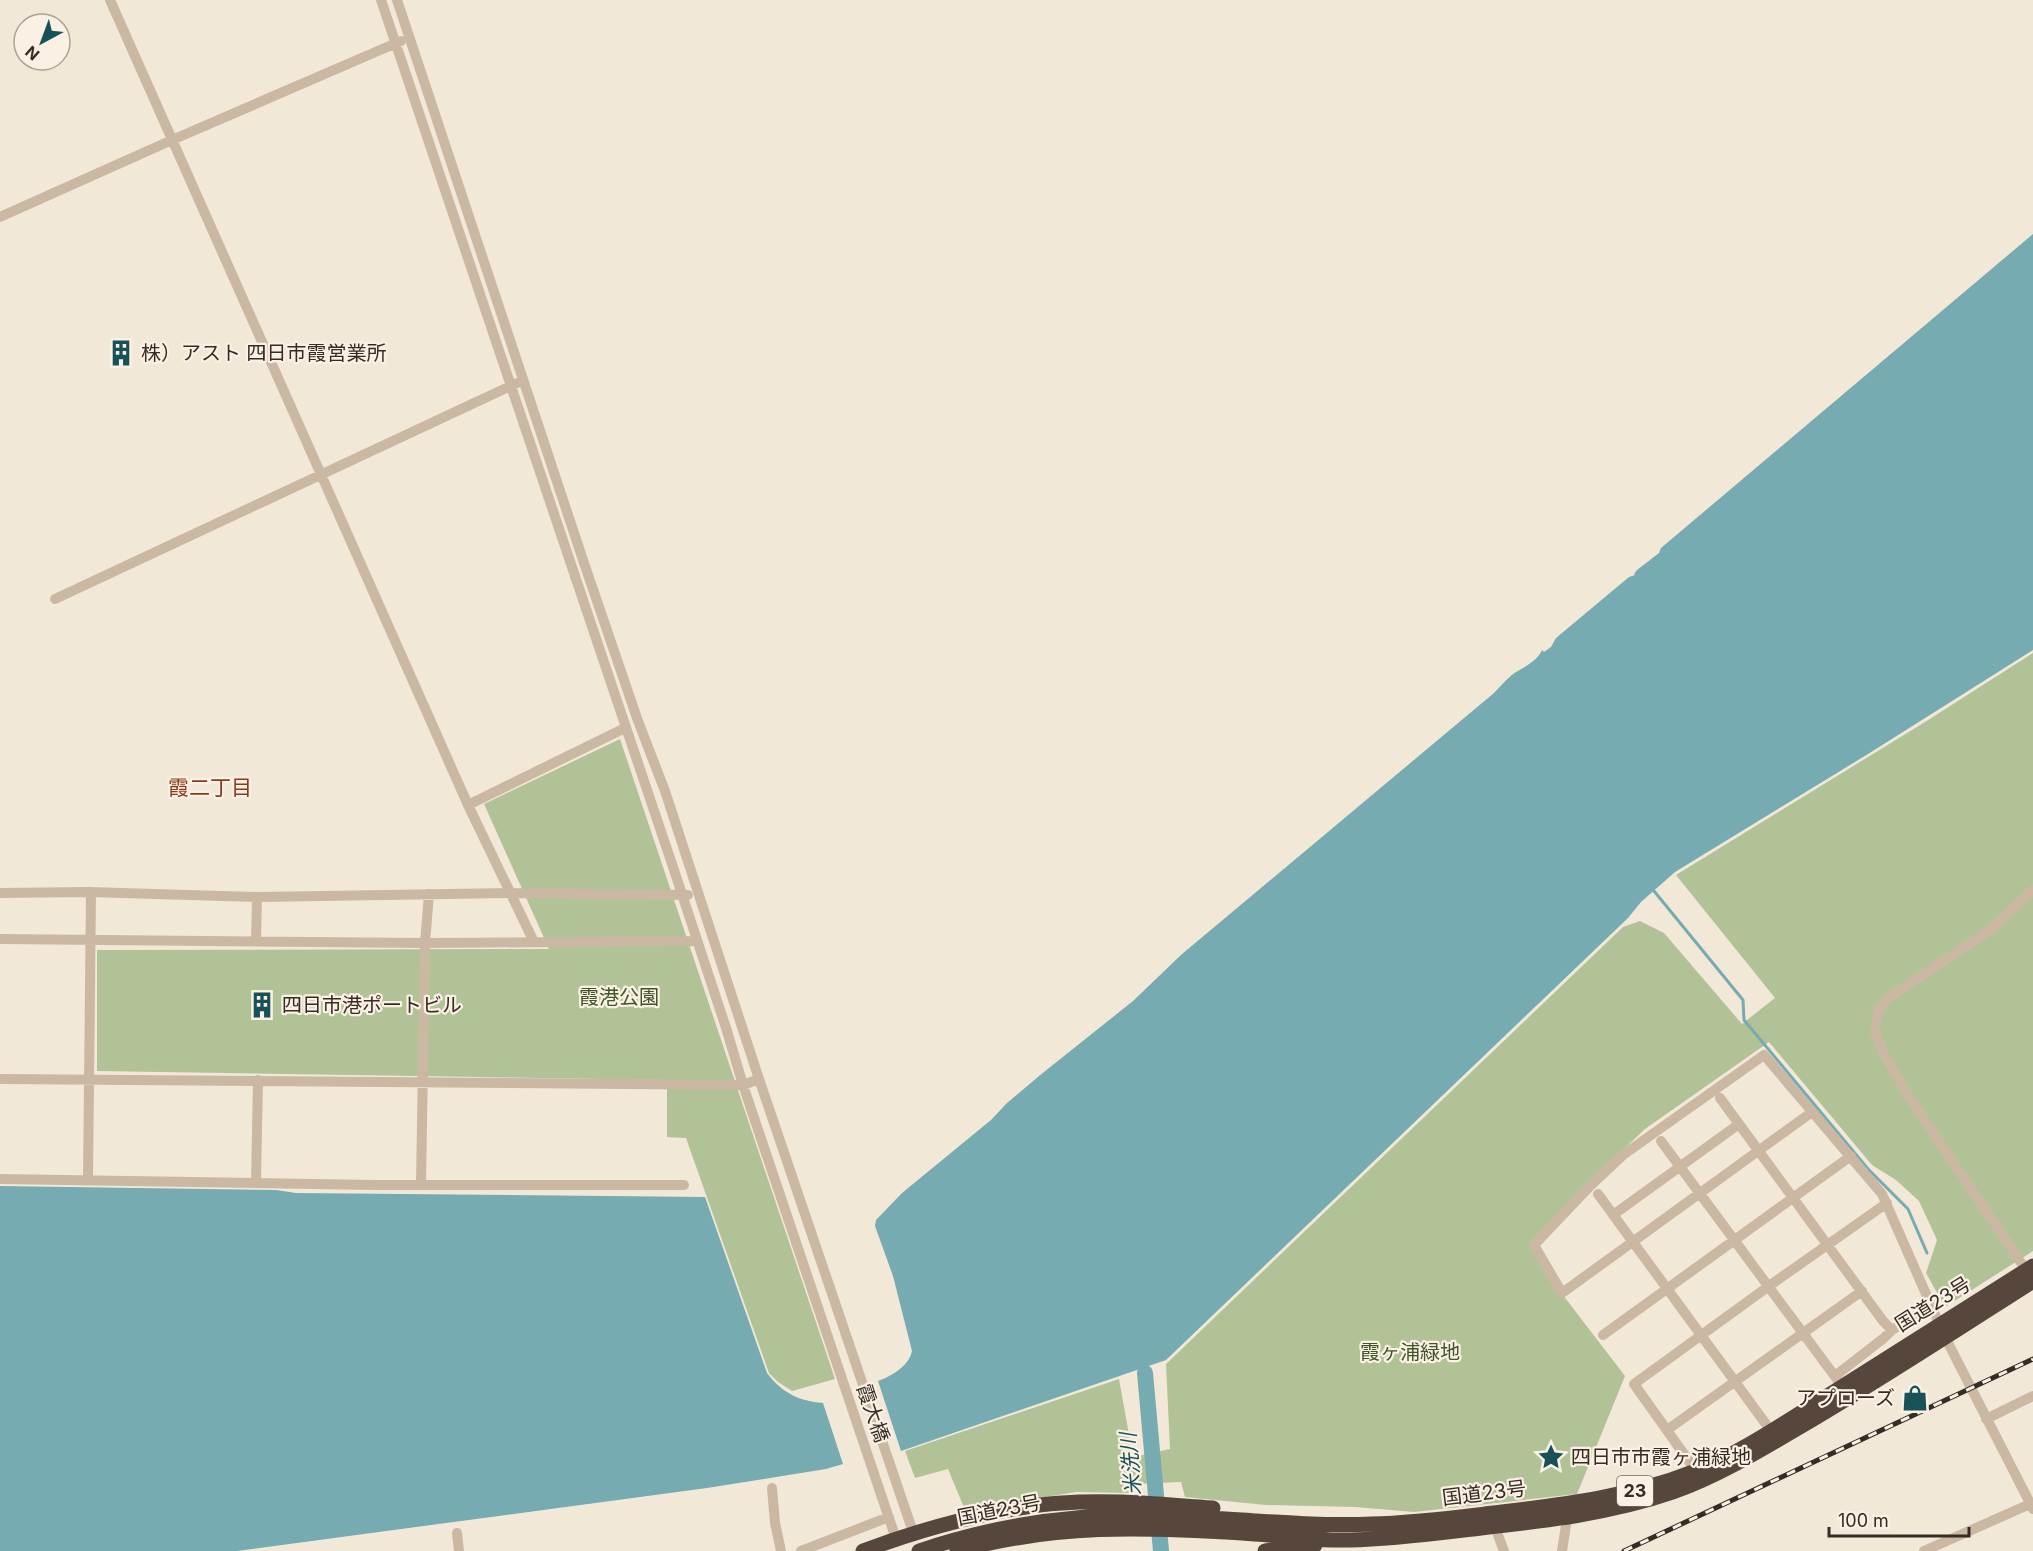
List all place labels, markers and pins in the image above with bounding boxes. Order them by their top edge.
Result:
building icon: 株）アスト 四日市霞営業所 [106,338,136,368]
place label: 株）アスト 四日市霞営業所 [141,341,387,365]
building icon: 四日市港ポートビル [247,990,277,1020]
place label: 四日市港ポートビル [282,993,462,1017]
shop icon: アプローズ [1900,1383,1930,1413]
place label: アプローズ [1796,1386,1895,1410]
place icon: 四日市市霞ヶ浦緑地 [1536,1442,1566,1472]
place label: 四日市市霞ヶ浦緑地 [1571,1445,1751,1469]

